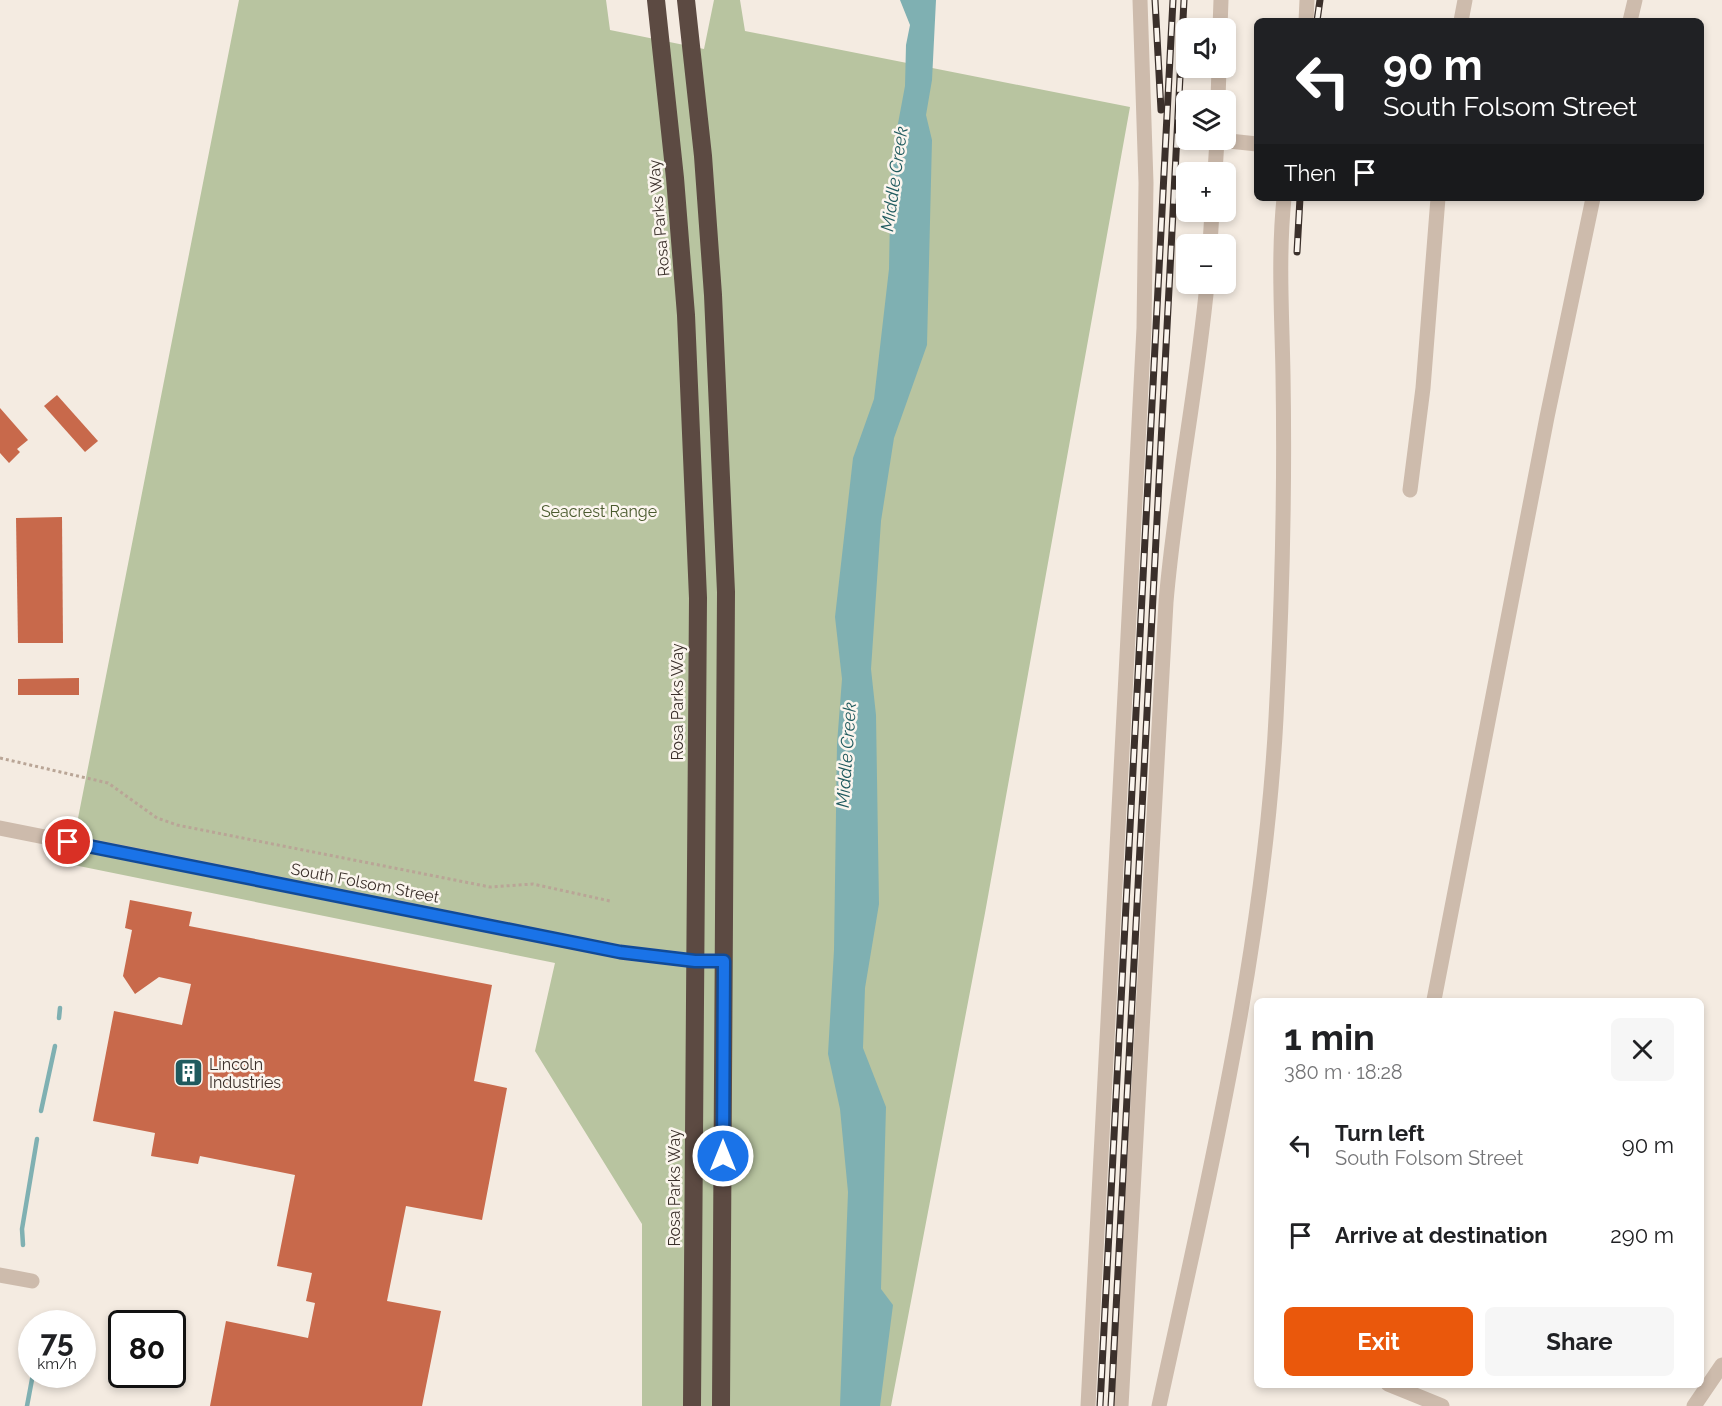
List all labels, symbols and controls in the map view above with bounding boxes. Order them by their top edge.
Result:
map controls [1176,18,1236,294]
button: sound [1176,18,1236,78]
text: 90 m [1383,41,1483,90]
icon: left [1284,42,1362,120]
button: layers [1176,90,1236,150]
text: South Folsom Street [1383,91,1637,122]
water label: Middle Creek [876,125,912,233]
icon: arrive [1348,156,1381,189]
street label: Rosa Parks Way [644,158,674,277]
text: Then [1284,160,1336,186]
button: + [1176,162,1236,222]
button: − [1176,234,1236,294]
park label: Seacrest Range [541,502,657,521]
street label: Rosa Parks Way [668,643,687,761]
water label: Middle Creek [832,701,860,809]
pin [42,816,93,867]
icon: arrive [51,825,84,858]
street label: South Folsom Street [289,859,441,907]
text: 1 min [1284,1016,1375,1058]
button: close [1611,1018,1674,1081]
place label: Lincoln Industries [209,1055,281,1092]
building icon: Lincoln Industries [172,1057,204,1089]
text: 380 m · 18:28 [1284,1060,1403,1084]
text: Turn left [1335,1120,1425,1146]
position arrow [691,1124,755,1188]
street label: Rosa Parks Way [665,1129,684,1247]
icon: left [1284,1129,1317,1162]
text: 90 m [1622,1132,1674,1158]
text: South Folsom Street [1335,1146,1523,1170]
icon: arrive [1284,1219,1317,1252]
text: Arrive at destination [1335,1222,1548,1248]
text: 290 m [1610,1222,1674,1248]
button: Exit [1284,1307,1473,1376]
button: Share [1485,1307,1674,1376]
speed limit sign: 80 [108,1310,186,1388]
text: 75 [40,1324,74,1359]
text: km/h [37,1355,77,1373]

